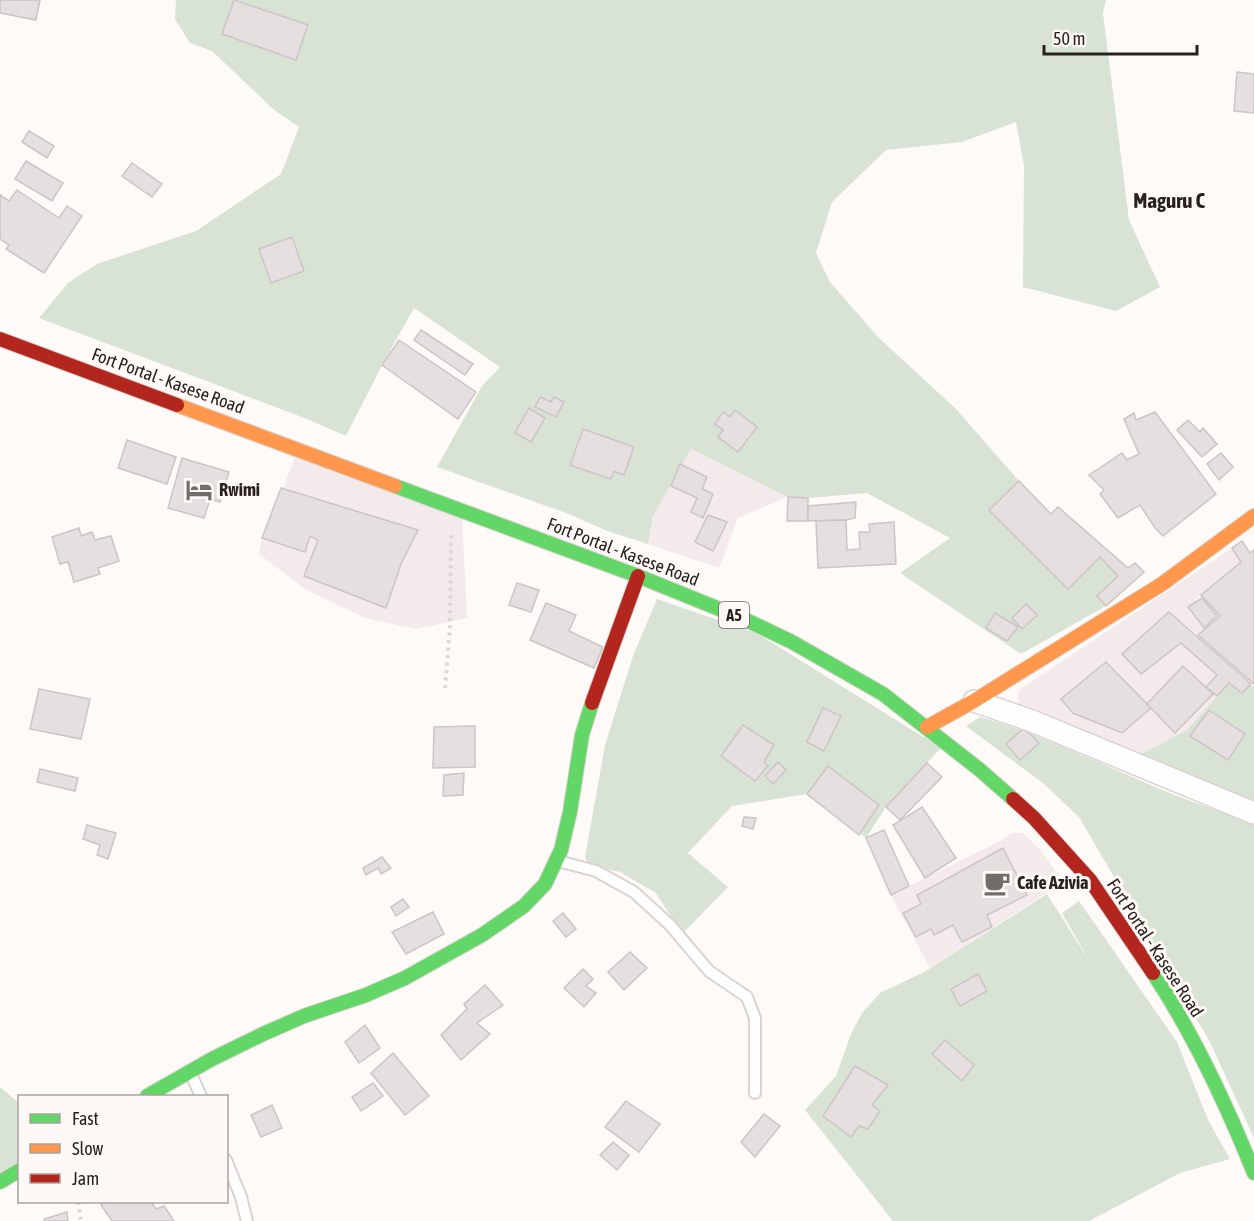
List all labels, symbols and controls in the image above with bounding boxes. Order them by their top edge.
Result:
scale bar [1044,18,1197,56]
text: 50 m [1053,28,1085,49]
district label: Maguru C [1133,188,1205,212]
street label: Fort Portal - Kasese Road [89,343,247,418]
hotel icon: Rwimi [184,475,214,505]
place label: Rwimi [219,479,260,500]
street label: Fort Portal - Kasese Road [544,513,702,590]
road number: A5 [719,602,749,628]
cafe icon: Cafe Azivia [982,868,1012,898]
place label: Cafe Azivia [1017,872,1088,893]
street label: Fort Portal - Kasese Road [1103,875,1208,1021]
legend [18,1095,228,1203]
text: Fast [72,1108,99,1129]
text: Slow [72,1138,103,1159]
text: Jam [72,1168,99,1189]

